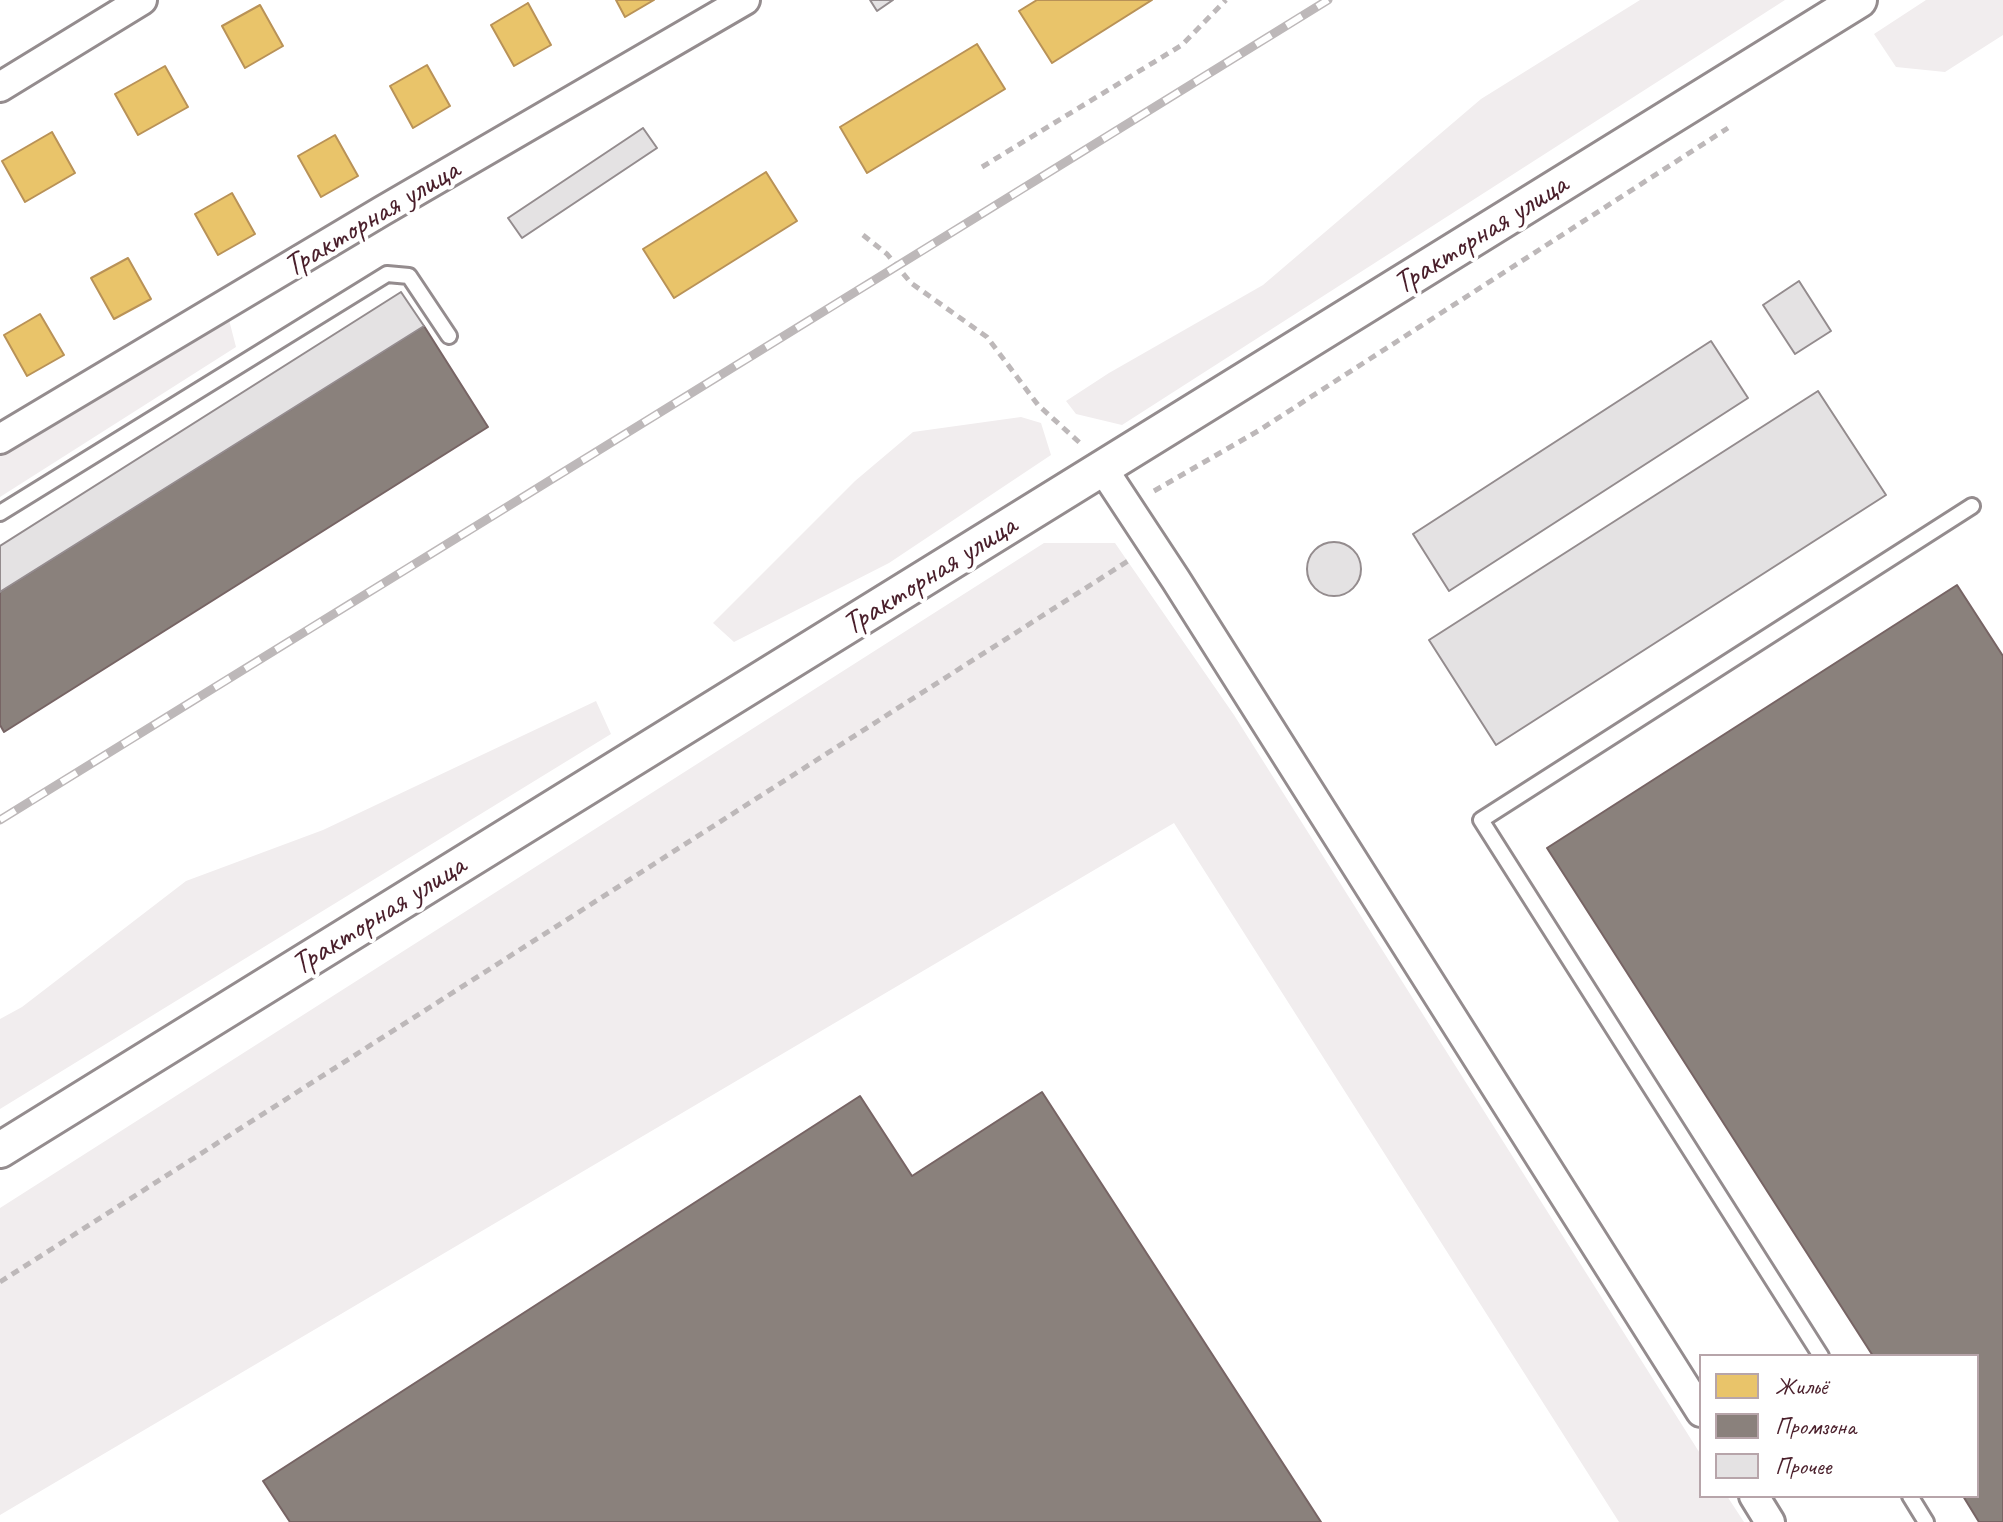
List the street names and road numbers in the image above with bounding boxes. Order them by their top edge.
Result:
street label: Тракторная улица [277,152,467,286]
street label: Тракторная улица [1387,166,1575,304]
street label: Тракторная улица [836,507,1024,645]
street label: Тракторная улица [285,847,473,985]

